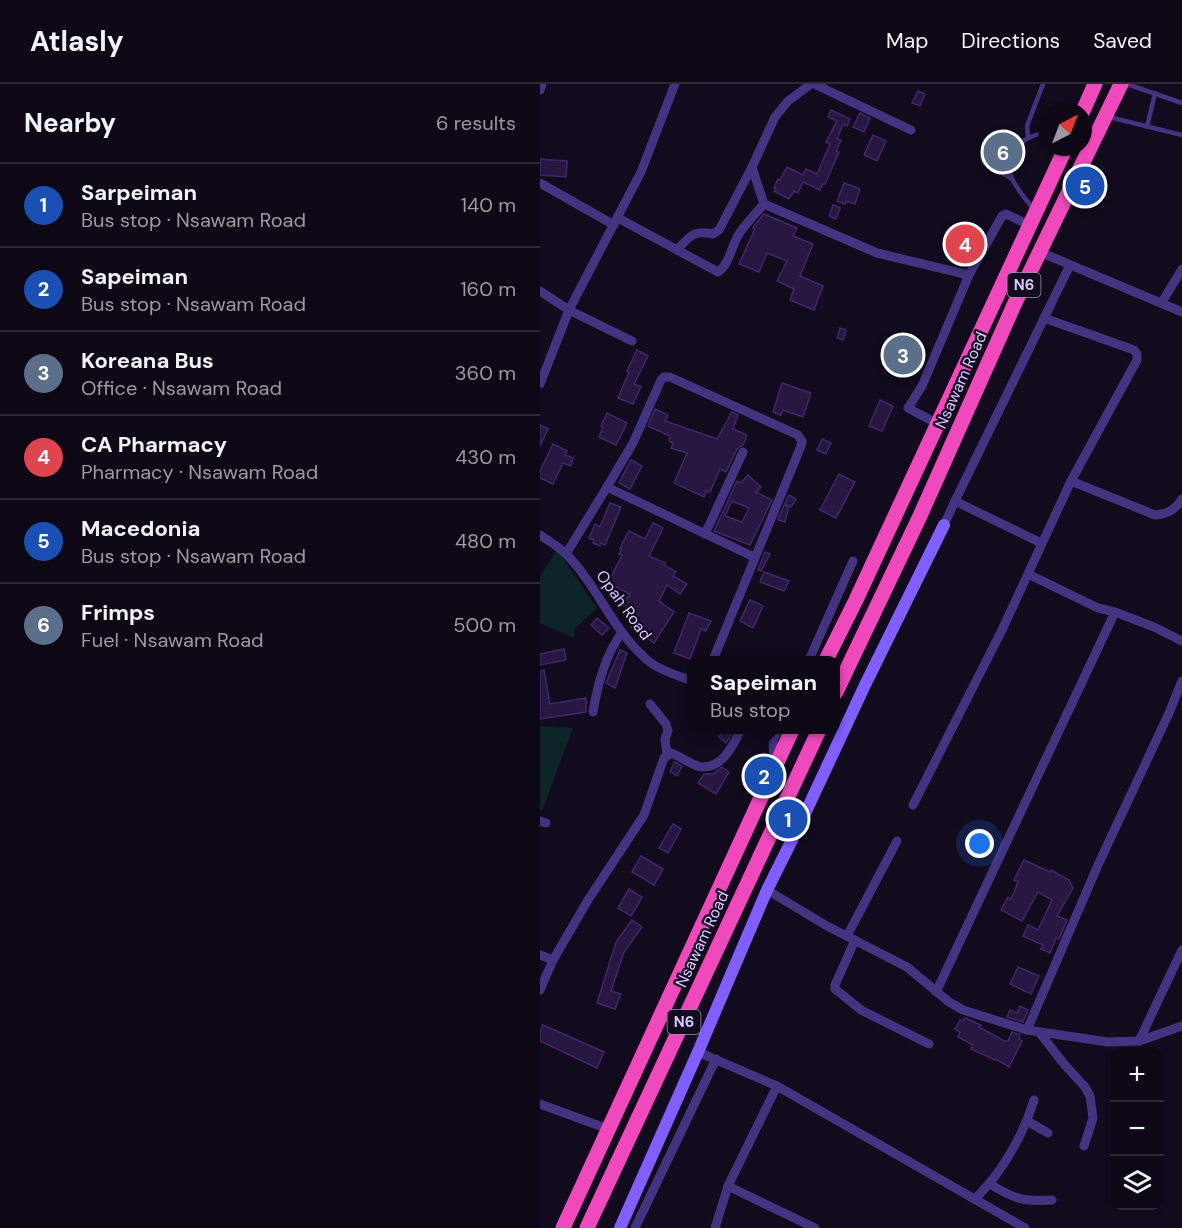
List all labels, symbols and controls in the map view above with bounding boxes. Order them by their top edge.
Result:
text: Atlasly [30,23,124,60]
text: Map [886,27,928,55]
text: Directions [961,27,1060,55]
text: Saved [1093,27,1152,55]
north arrow [1038,102,1092,156]
text: Nearby [24,106,116,140]
text: 6 results [436,110,516,136]
pin: 6 [984,130,1022,174]
pin: 5 [1066,164,1104,208]
text: Sarpeiman [81,178,197,207]
text: 1 [40,192,47,218]
text: 140 m [461,192,516,218]
text: Bus stop · Nsawam Road [81,207,306,233]
pin: 4 [946,222,984,266]
text: Sapeiman [81,262,188,291]
road number: N6 [1008,273,1040,297]
text: 2 [38,276,49,302]
text: 160 m [460,276,516,302]
text: Bus stop · Nsawam Road [81,291,306,317]
street label: Nsawam Road [930,328,992,432]
pin: 3 [884,332,922,378]
text: Koreana Bus [81,346,214,375]
text: 3 [37,360,50,386]
text: 360 m [455,360,516,386]
text: Office · Nsawam Road [81,375,282,401]
text: CA Pharmacy [81,430,227,459]
text: 4 [37,444,50,470]
text: 430 m [455,444,516,470]
text: Pharmacy · Nsawam Road [81,459,318,485]
text: Macedonia [81,514,200,543]
text: 5 [37,528,50,554]
text: 480 m [455,528,516,554]
text: Bus stop · Nsawam Road [81,543,306,569]
street label: Opah Road [591,566,657,644]
text: Frimps [81,598,155,627]
text: 6 [37,612,50,638]
text: 500 m [453,612,516,638]
text: Fuel · Nsawam Road [81,627,264,653]
popup [687,656,840,734]
text: Sapeiman [710,668,817,697]
text: Bus stop [710,697,790,723]
pin: 2 [744,754,784,798]
pin: 1 [768,796,808,842]
your location [965,829,994,858]
street label: Nsawam Road [671,887,733,991]
road number: N6 [668,1010,700,1034]
map controls [1110,1048,1164,1210]
button: + [1110,1048,1164,1102]
button: − [1110,1102,1164,1156]
button: layers [1110,1156,1164,1210]

